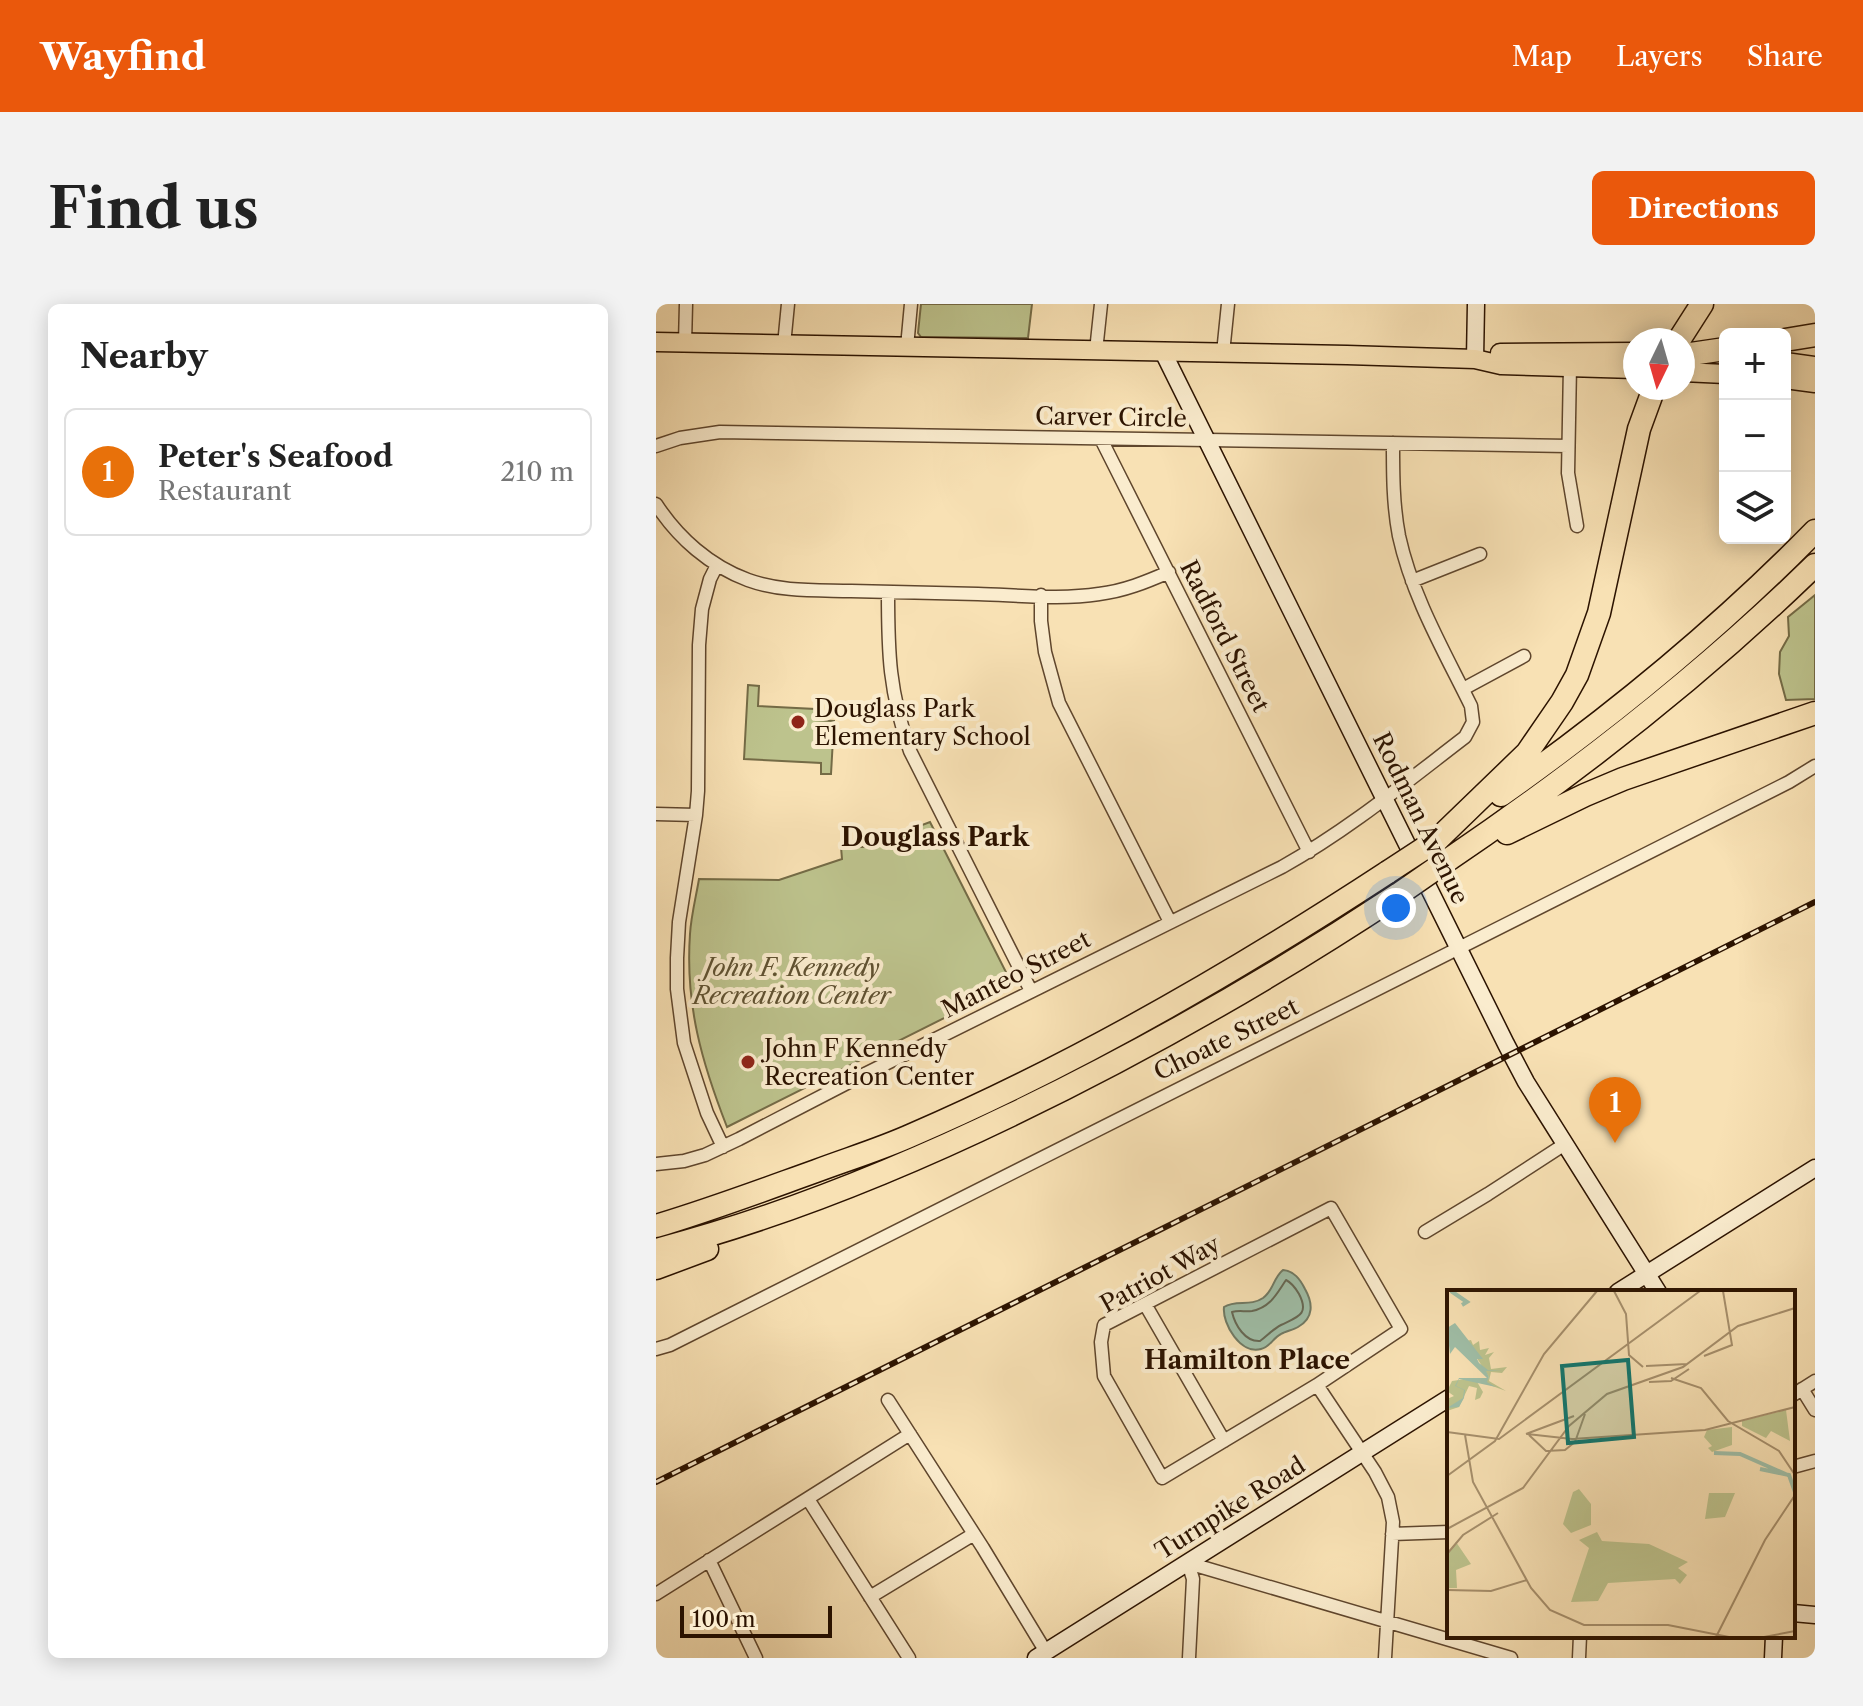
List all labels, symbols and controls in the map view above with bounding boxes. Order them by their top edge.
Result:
text: Wayfind [40,33,206,80]
text: Map [1512,39,1572,73]
text: Layers [1616,39,1703,73]
text: Share [1747,39,1823,73]
button: Directions [1592,171,1815,245]
text: Find us [48,174,259,243]
north arrow [1623,328,1695,400]
map controls [1719,328,1791,544]
button: + [1719,328,1791,400]
text: Nearby [80,335,208,377]
button: − [1719,400,1791,472]
street label: Carver Circle [1035,401,1187,433]
text: Peter's Seafood [158,438,393,475]
text: 1 [102,456,114,488]
text: 210 m [501,456,574,488]
button: layers [1719,472,1791,544]
text: Restaurant [158,475,292,507]
street label: Radford Street [1174,555,1276,717]
place label: Douglass Park Elementary School [814,694,1031,751]
marker: Douglass Park Elementary School [789,713,807,731]
street label: Rodman Avenue [1367,727,1475,909]
district label: Douglass Park [841,821,1030,853]
your location [1376,888,1416,928]
street label: Manteo Street [937,924,1096,1024]
park label: John F. Kennedy Recreation Center [691,953,893,1010]
street label: Choate Street [1149,991,1303,1086]
place label: John F Kennedy Recreation Center [760,1034,974,1091]
marker: John F Kennedy Recreation Center [739,1053,757,1071]
pin: 1 [1589,1077,1641,1143]
street label: Patriot Way [1095,1229,1225,1319]
inset map [1447,1290,1795,1638]
district label: Hamilton Place [1144,1344,1350,1376]
street label: Turnpike Road [1150,1450,1311,1566]
scale bar [680,1602,832,1638]
text: 100 m [692,1606,755,1633]

